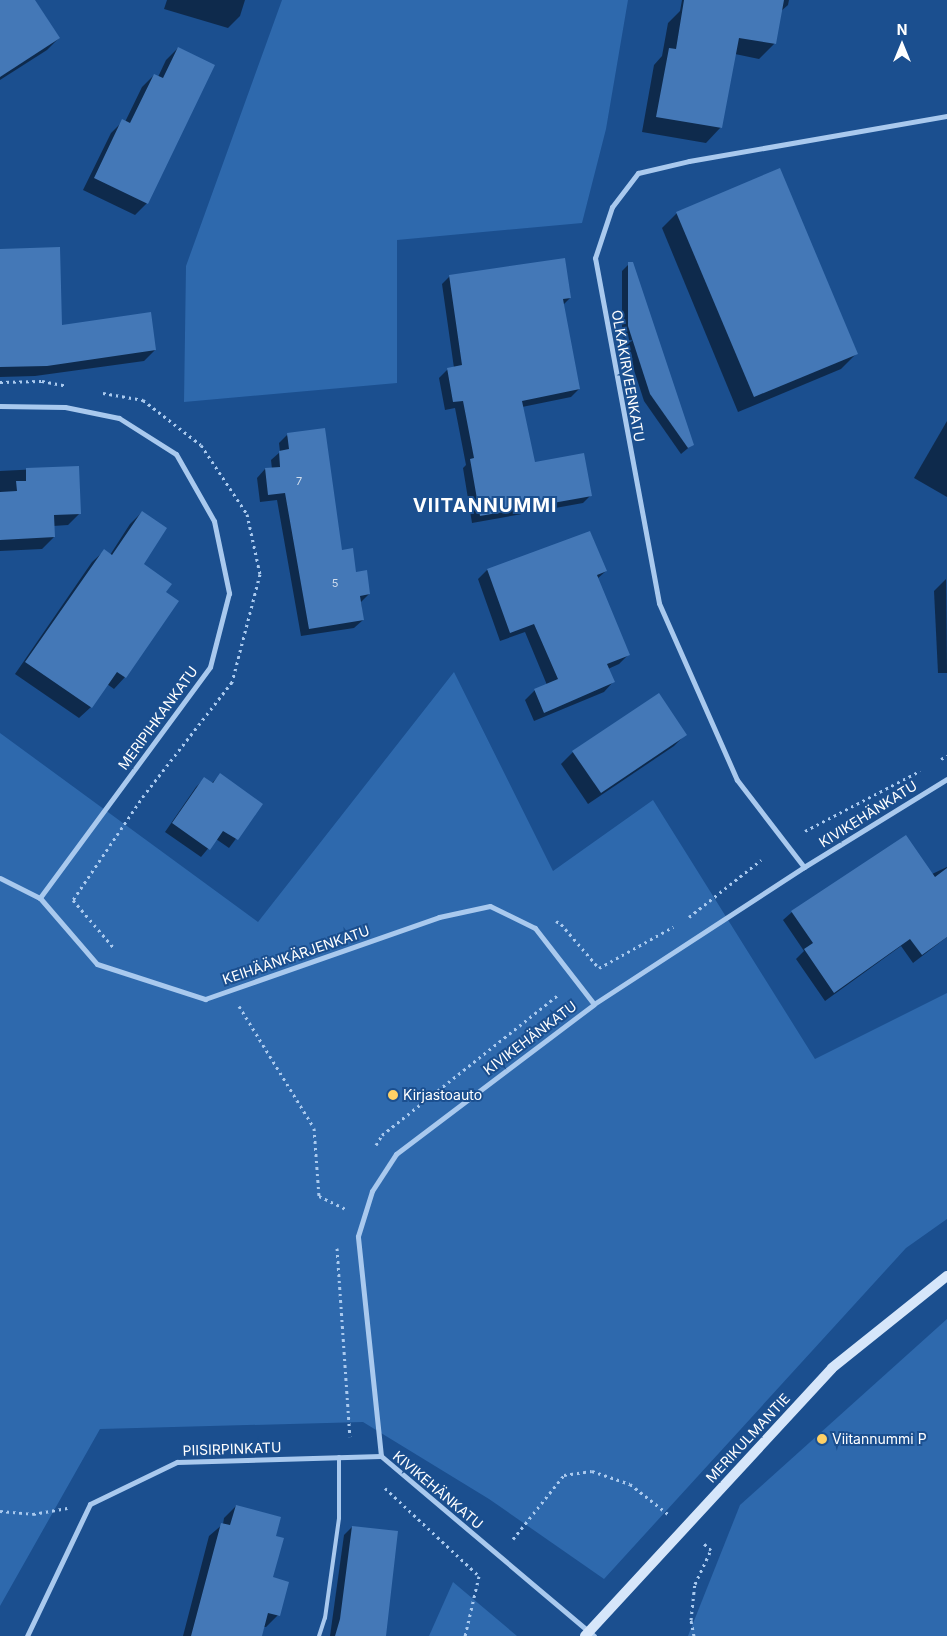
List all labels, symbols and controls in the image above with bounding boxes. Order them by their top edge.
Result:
north arrow [877,20,927,70]
text: N [897,21,907,38]
street label: OLKAKIRVEENKATU [608,309,648,443]
house number: 7 [296,474,302,488]
district label: VIITANNUMMI [411,495,559,517]
house number: 5 [332,576,338,590]
street label: MERIPIHKANKATU [115,663,201,773]
street label: KIVIKEHÄNKATU [816,777,920,851]
street label: KEIHÄÄNKÄRJENKATU [220,922,372,988]
street label: KIVIKEHÄNKATU [480,997,580,1079]
place label: Kirjastoauto [403,1087,482,1103]
marker: Kirjastoauto [387,1089,399,1101]
street label: MERIKULMANTIE [702,1390,794,1486]
place label: Viitannummi P [832,1431,927,1447]
marker: Viitannummi P [816,1433,828,1445]
street label: PIISIRPINKATU [182,1439,282,1459]
street label: KIVIKEHÄNKATU [390,1447,486,1533]

